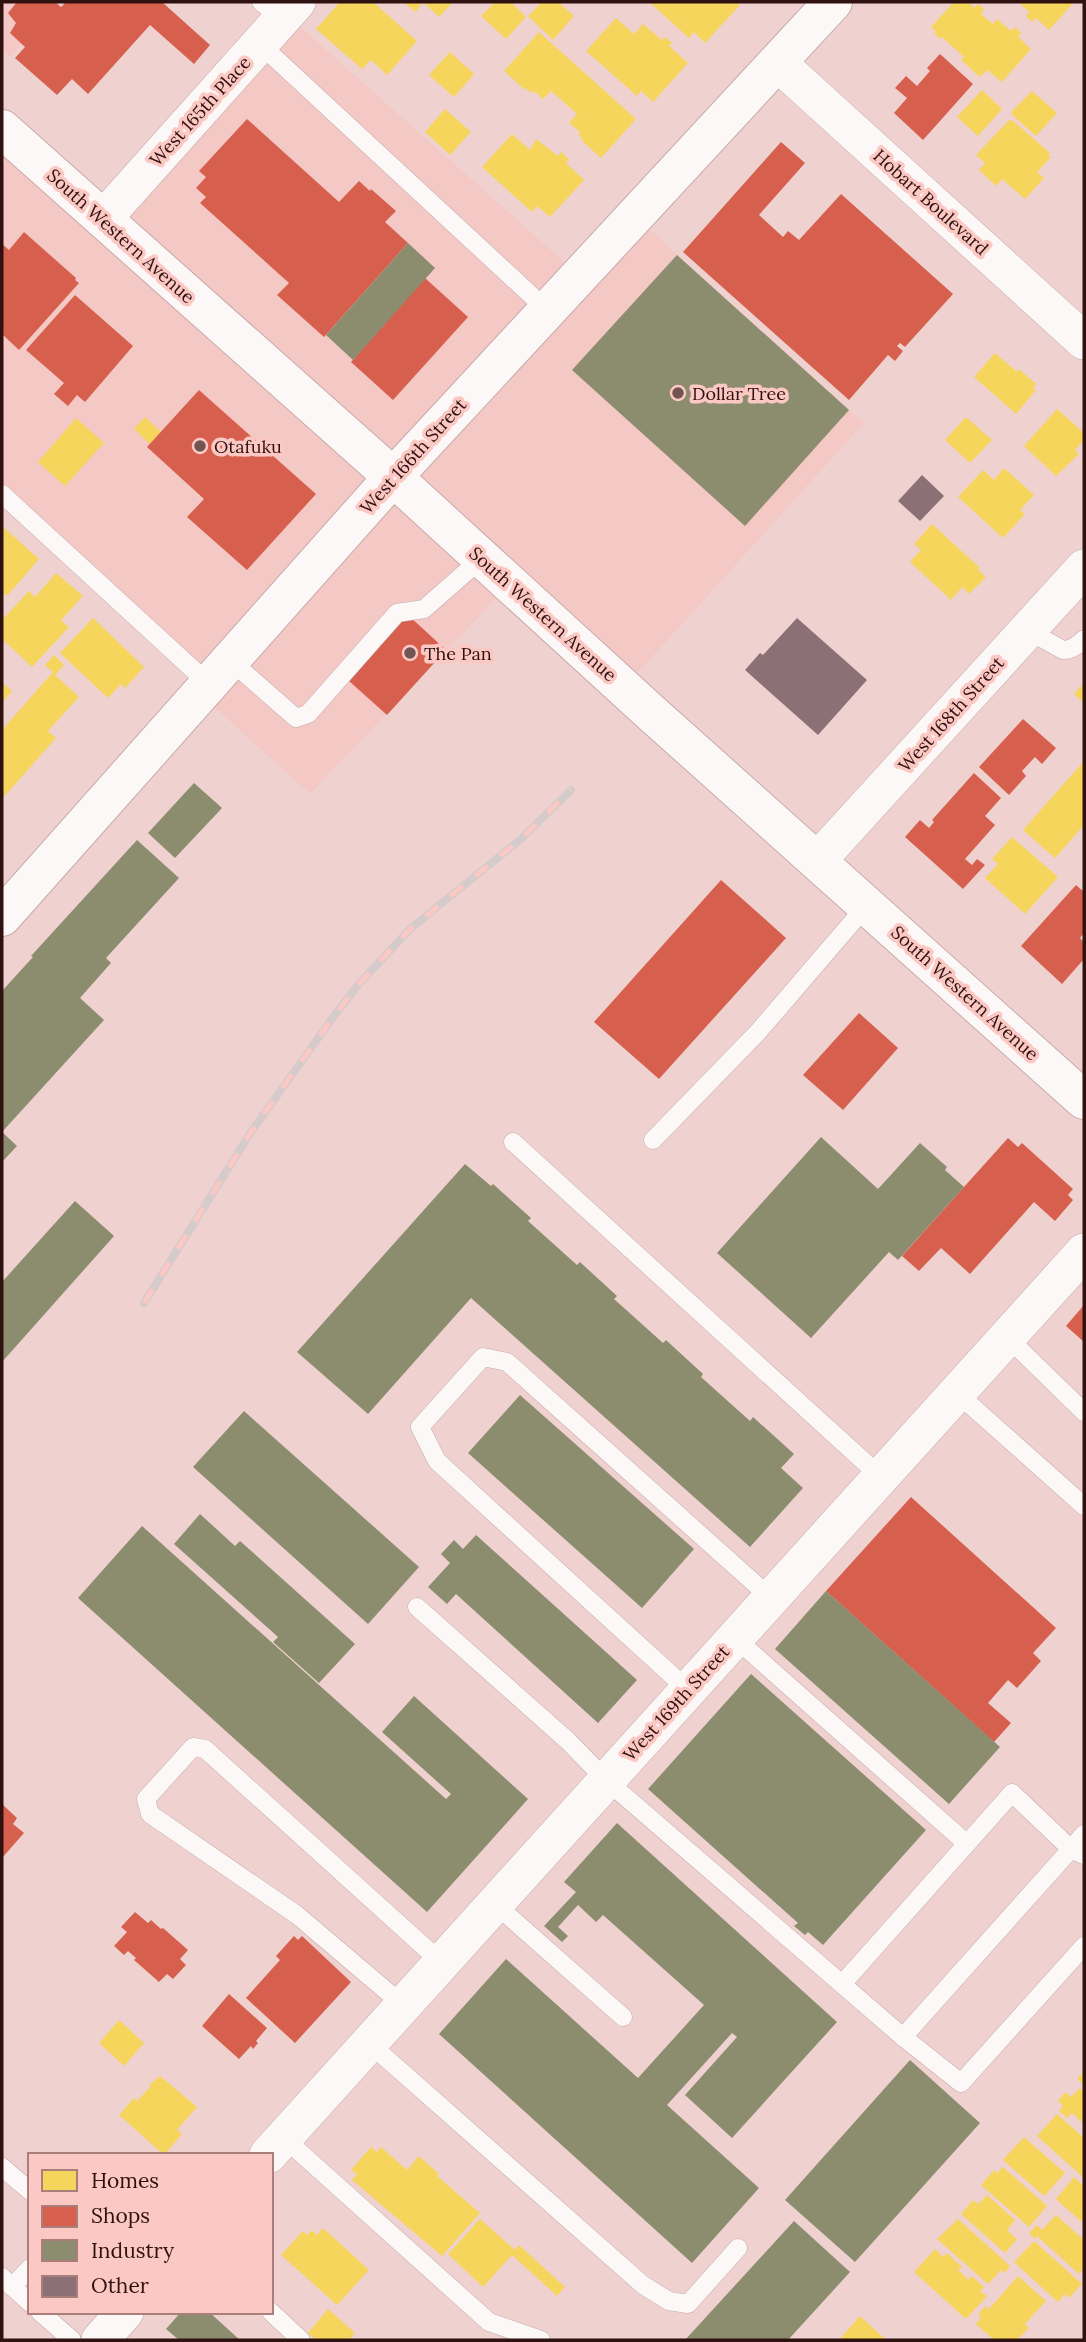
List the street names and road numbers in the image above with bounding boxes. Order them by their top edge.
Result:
street label: West 165th Place [144,51,256,171]
street label: Hobart Boulevard [869,144,994,260]
street label: South Western Avenue [43,164,200,308]
street label: West 166th Street [355,393,471,519]
street label: South Western Avenue [465,542,622,686]
street label: West 168th Street [893,651,1009,777]
street label: South Western Avenue [887,921,1044,1065]
street label: West 169th Street [618,1640,734,1766]

